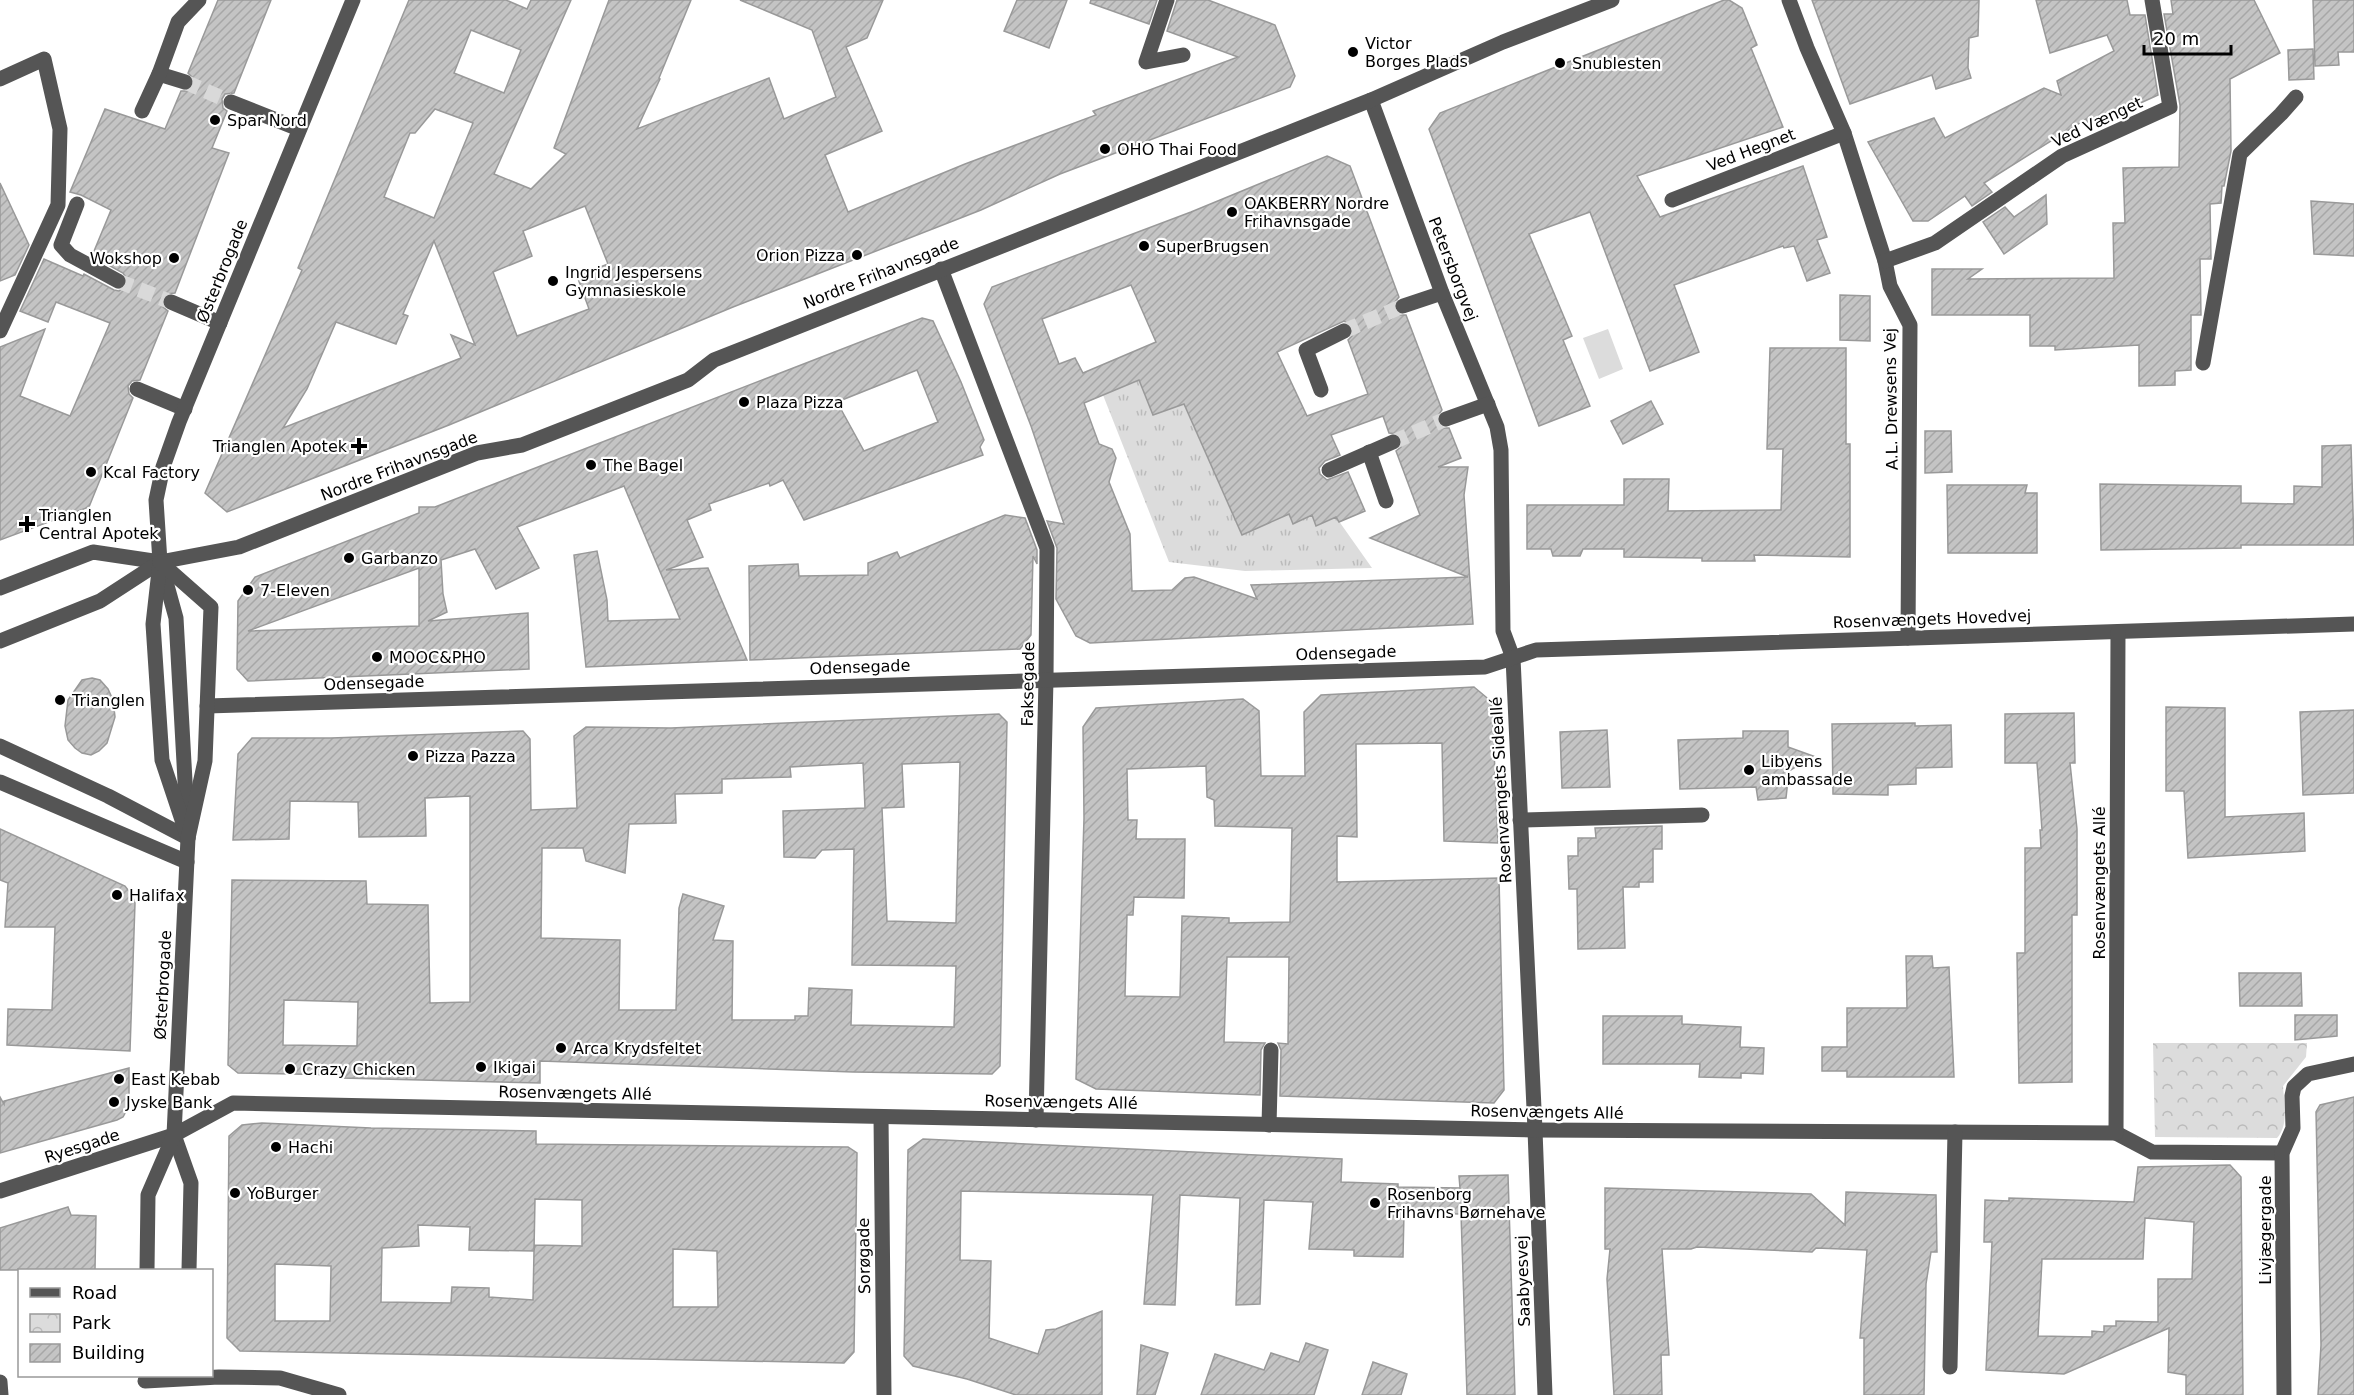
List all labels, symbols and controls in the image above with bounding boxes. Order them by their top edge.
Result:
scale bar [2144,18,2231,56]
text: 20 m [2153,28,2199,49]
place label: Victor Borges Plads [1365,34,1468,71]
marker: Victor Borges Plads [1346,45,1360,59]
place label: Snublesten [1572,54,1661,73]
marker: Snublesten [1553,56,1567,70]
street label: Ved Vænget [2049,93,2145,151]
place label: Spar Nord [227,111,307,130]
marker: Spar Nord [208,113,222,127]
street label: Ved Hegnet [1704,124,1798,176]
place label: OHO Thai Food [1117,140,1237,159]
marker: OHO Thai Food [1098,142,1112,156]
place label: OAKBERRY Nordre Frihavnsgade [1244,194,1389,231]
marker: OAKBERRY Nordre Frihavnsgade [1225,205,1239,219]
street label: Petersborgvej [1424,214,1482,324]
street label: Østerbrogade [193,217,251,325]
street label: Nordre Frihavnsgade [800,233,962,313]
place label: SuperBrugsen [1156,237,1269,256]
marker: SuperBrugsen [1137,239,1151,253]
place label: Orion Pizza [756,246,845,265]
marker: Orion Pizza [850,248,864,262]
place label: Wokshop [90,249,162,268]
marker: Wokshop [167,251,181,265]
place label: Ingrid Jespersens Gymnasieskole [565,263,702,300]
marker: Ingrid Jespersens Gymnasieskole [546,274,560,288]
street label: A.L. Drewsens Vej [1880,328,1902,470]
place label: Plaza Pizza [756,393,844,412]
marker: Plaza Pizza [737,395,751,409]
street label: Nordre Frihavnsgade [318,427,480,505]
place label: Trianglen Apotek [212,437,348,456]
marker: Trianglen Apotek [352,439,366,453]
place label: The Bagel [602,456,683,475]
marker: The Bagel [584,458,598,472]
place label: Kcal Factory [103,463,200,482]
marker: Kcal Factory [84,465,98,479]
place label: Trianglen Central Apotek [38,506,159,543]
marker: Trianglen Central Apotek [20,517,34,531]
place label: Garbanzo [361,549,438,568]
marker: Garbanzo [342,551,356,565]
place label: 7-Eleven [260,581,330,600]
marker: 7-Eleven [241,583,255,597]
street label: Rosenvængets Hovedvej [1832,606,2032,632]
street label: Faksegade [1018,641,1038,727]
street label: Odensegade [1295,642,1397,664]
place label: MOOC&PHO [389,648,486,667]
marker: MOOC&PHO [370,650,384,664]
street label: Odensegade [809,656,911,678]
street label: Odensegade [323,672,425,694]
place label: Trianglen [71,691,145,710]
marker: Trianglen [53,693,67,707]
street label: Rosenvængets Sideallé [1487,696,1515,884]
place label: Pizza Pazza [425,747,516,766]
marker: Pizza Pazza [406,749,420,763]
place label: Libyens ambassade [1761,752,1853,789]
marker: Libyens ambassade [1742,763,1756,777]
street label: Rosenvængets Allé [2090,806,2109,960]
place label: Halifax [129,886,185,905]
marker: Halifax [110,888,124,902]
street label: Østerbrogade [151,930,175,1040]
place label: Arca Krydsfeltet [573,1039,701,1058]
marker: Arca Krydsfeltet [554,1041,568,1055]
place label: Ikigai [493,1058,536,1077]
place label: Crazy Chicken [302,1060,416,1079]
marker: Ikigai [474,1060,488,1074]
marker: Crazy Chicken [283,1062,297,1076]
place label: East Kebab [131,1070,220,1089]
marker: East Kebab [112,1072,126,1086]
street label: Rosenvængets Allé [498,1082,652,1104]
street label: Rosenvængets Allé [984,1091,1138,1113]
place label: Jyske Bank [125,1093,213,1112]
marker: Jyske Bank [107,1095,121,1109]
street label: Rosenvængets Allé [1470,1101,1624,1123]
street label: Ryesgade [42,1125,122,1167]
place label: Hachi [288,1138,333,1157]
marker: Hachi [269,1140,283,1154]
street label: Livjægergade [2256,1175,2275,1285]
place label: YoBurger [246,1184,319,1203]
place label: Rosenborg Frihavns Børnehave [1387,1185,1545,1222]
marker: YoBurger [228,1186,242,1200]
marker: Rosenborg Frihavns Børnehave [1368,1196,1382,1210]
street label: Sorøgade [854,1218,874,1294]
street label: Saabyesvej [1512,1235,1534,1327]
legend [18,1269,213,1377]
text: Road [72,1282,117,1303]
text: Park [72,1312,111,1333]
text: Building [72,1342,145,1363]

